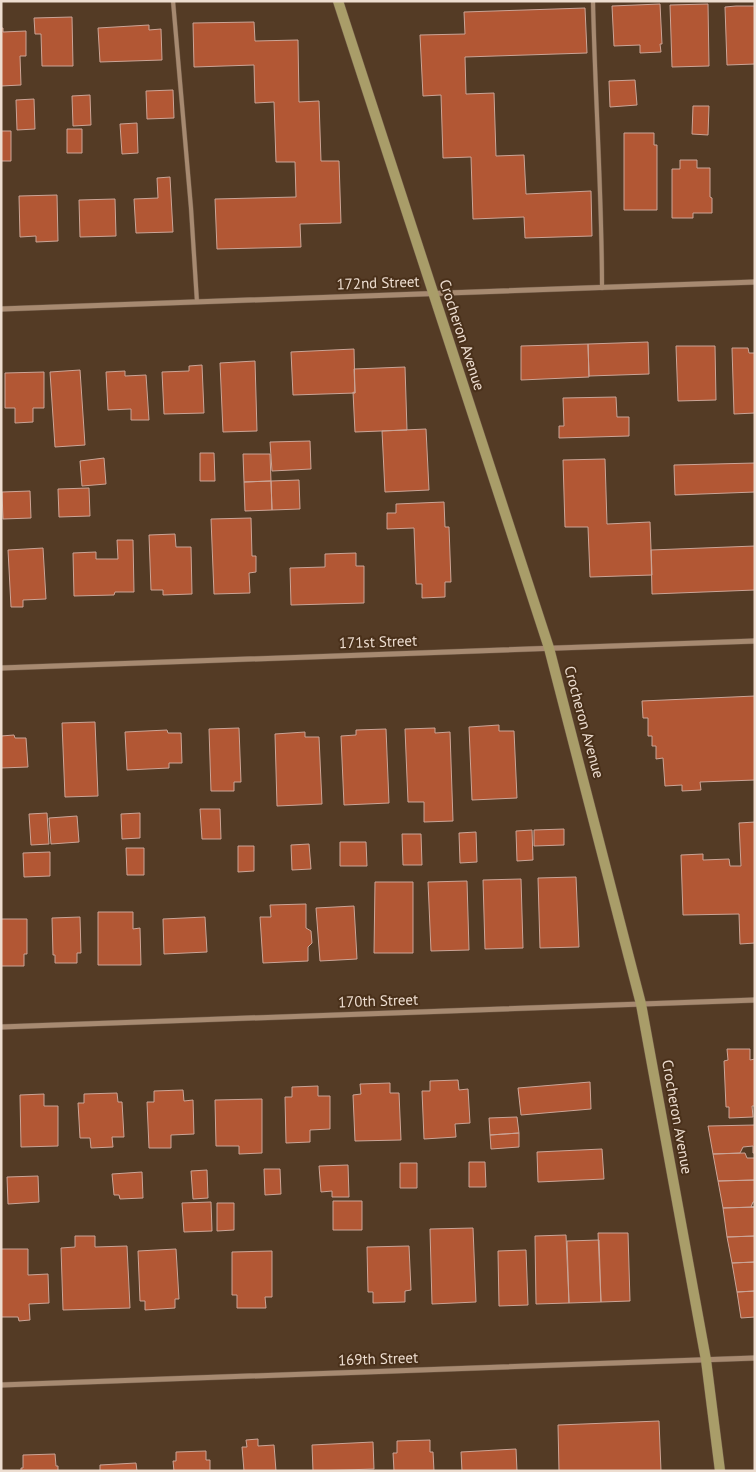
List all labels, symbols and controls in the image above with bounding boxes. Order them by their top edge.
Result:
street label: 172nd Street [336,272,420,293]
street label: Crocheron Avenue [436,277,489,393]
street label: 171st Street [339,631,417,652]
street label: Crocheron Avenue [560,664,609,780]
street label: 170th Street [338,990,418,1011]
street label: Crocheron Avenue [658,1058,697,1176]
street label: 169th Street [338,1348,418,1369]

